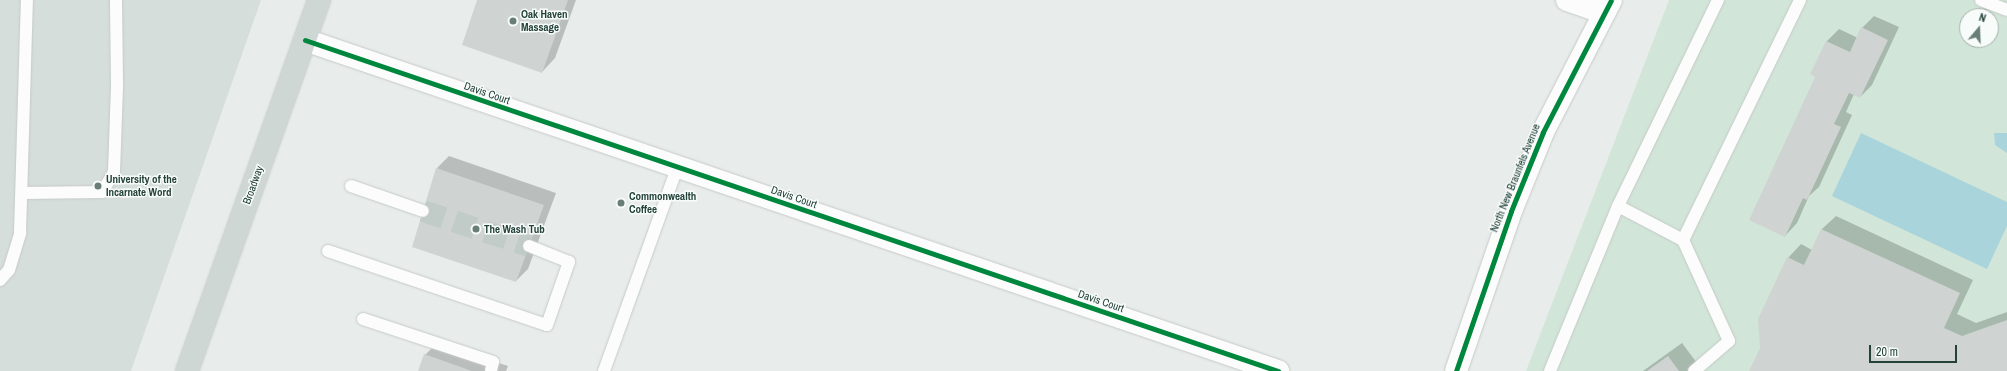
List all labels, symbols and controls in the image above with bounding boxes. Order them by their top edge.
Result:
place label: Oak Haven Massage [521,8,568,34]
north arrow [1959,8,1999,48]
text: N [1977,10,1988,25]
marker: Oak Haven Massage [508,16,518,26]
street label: Davis Court [462,79,512,107]
street label: North New Braunfels Avenue [1487,122,1543,234]
street label: Broadway [240,164,266,206]
place label: University of the Incarnate Word [106,173,177,199]
marker: University of the Incarnate Word [93,181,103,191]
street label: Davis Court [769,183,819,211]
place label: Commonwealth Coffee [629,190,696,216]
marker: Commonwealth Coffee [616,198,626,208]
place label: The Wash Tub [484,222,545,236]
marker: The Wash Tub [471,224,481,234]
street label: Davis Court [1076,287,1126,315]
scale bar [1871,337,1959,363]
text: 20 m [1876,344,1898,360]

